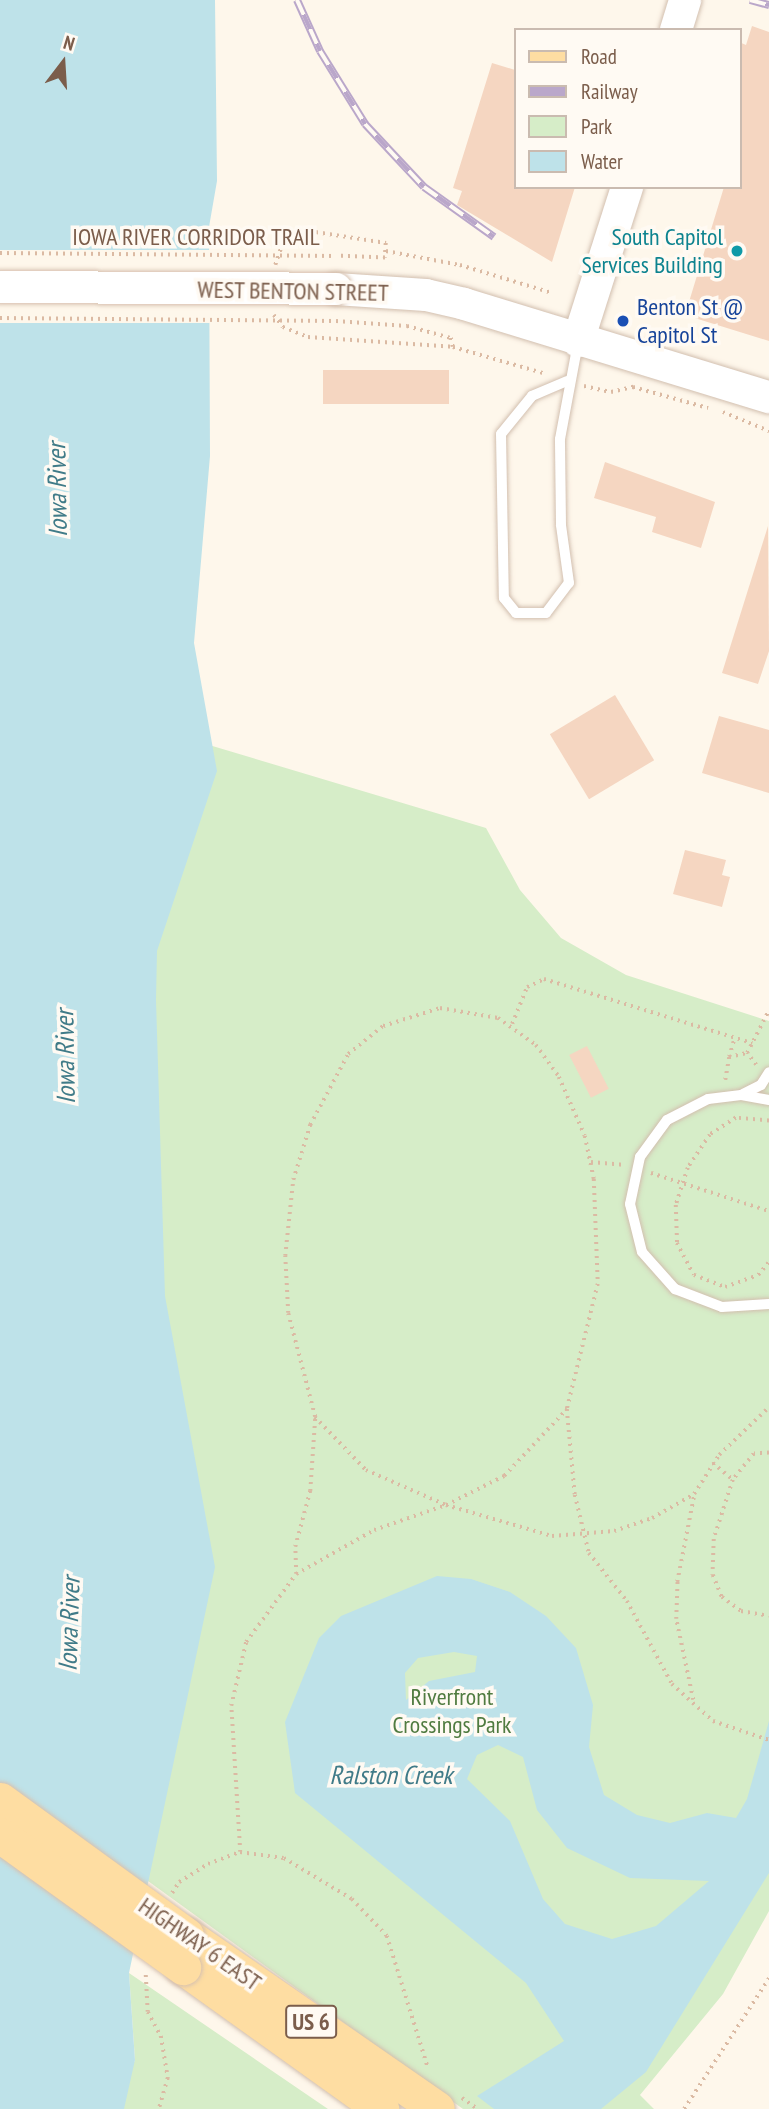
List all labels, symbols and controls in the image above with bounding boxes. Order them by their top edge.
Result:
north arrow [28,28,98,98]
legend [514,28,741,189]
text: N [61,30,78,56]
text: Road [581,43,617,70]
text: Railway [581,78,638,105]
text: Park [581,113,612,140]
text: Water [581,148,623,175]
street label: IOWA RIVER CORRIDOR TRAIL [72,223,320,251]
place label: South Capitol Services Building [581,223,723,279]
marker: South Capitol Services Building [729,243,745,259]
street label: WEST BENTON STREET [197,275,389,307]
place label: Benton St @ Capitol St [637,293,744,349]
marker: Benton St @ Capitol St [615,313,631,329]
water label: Iowa River [41,443,73,537]
water label: Iowa River [49,1010,81,1104]
water label: Iowa River [52,1576,86,1672]
park label: Riverfront Crossings Park [393,1683,511,1739]
water label: Ralston Creek [330,1759,452,1791]
street label: HIGHWAY 6 EAST [133,1891,267,1997]
road number: US 6 [285,2002,337,2041]

